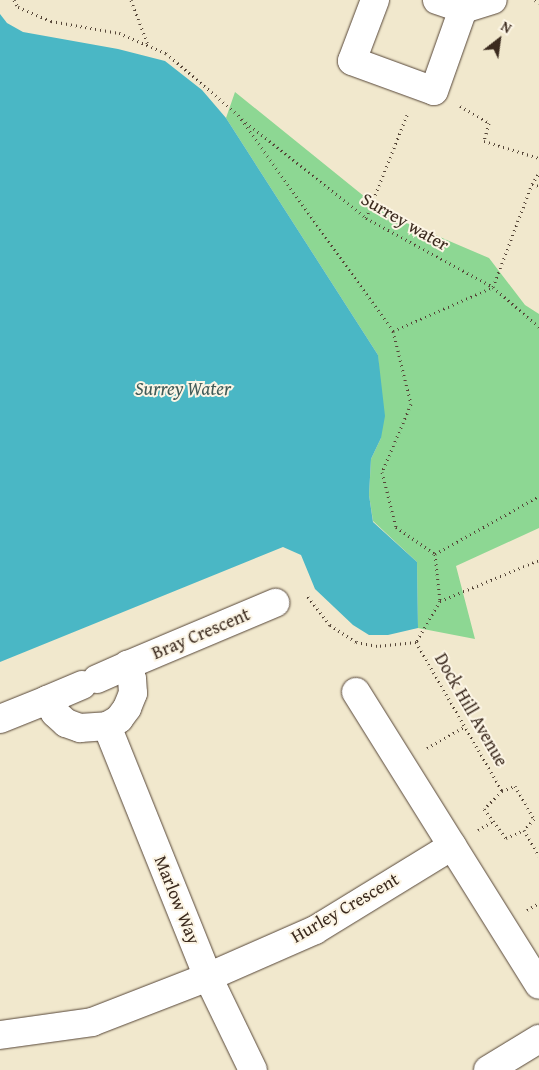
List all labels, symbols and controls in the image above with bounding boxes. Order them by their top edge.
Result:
north arrow [474,15,524,65]
text: N [497,16,516,38]
street label: Surrey water [357,188,453,256]
water label: Surrey Water [135,378,231,400]
street label: Bray Crescent [149,604,253,664]
street label: Dock Hill Avenue [430,649,512,771]
street label: Marlow Way [149,853,205,947]
street label: Hurley Crescent [287,868,403,948]

